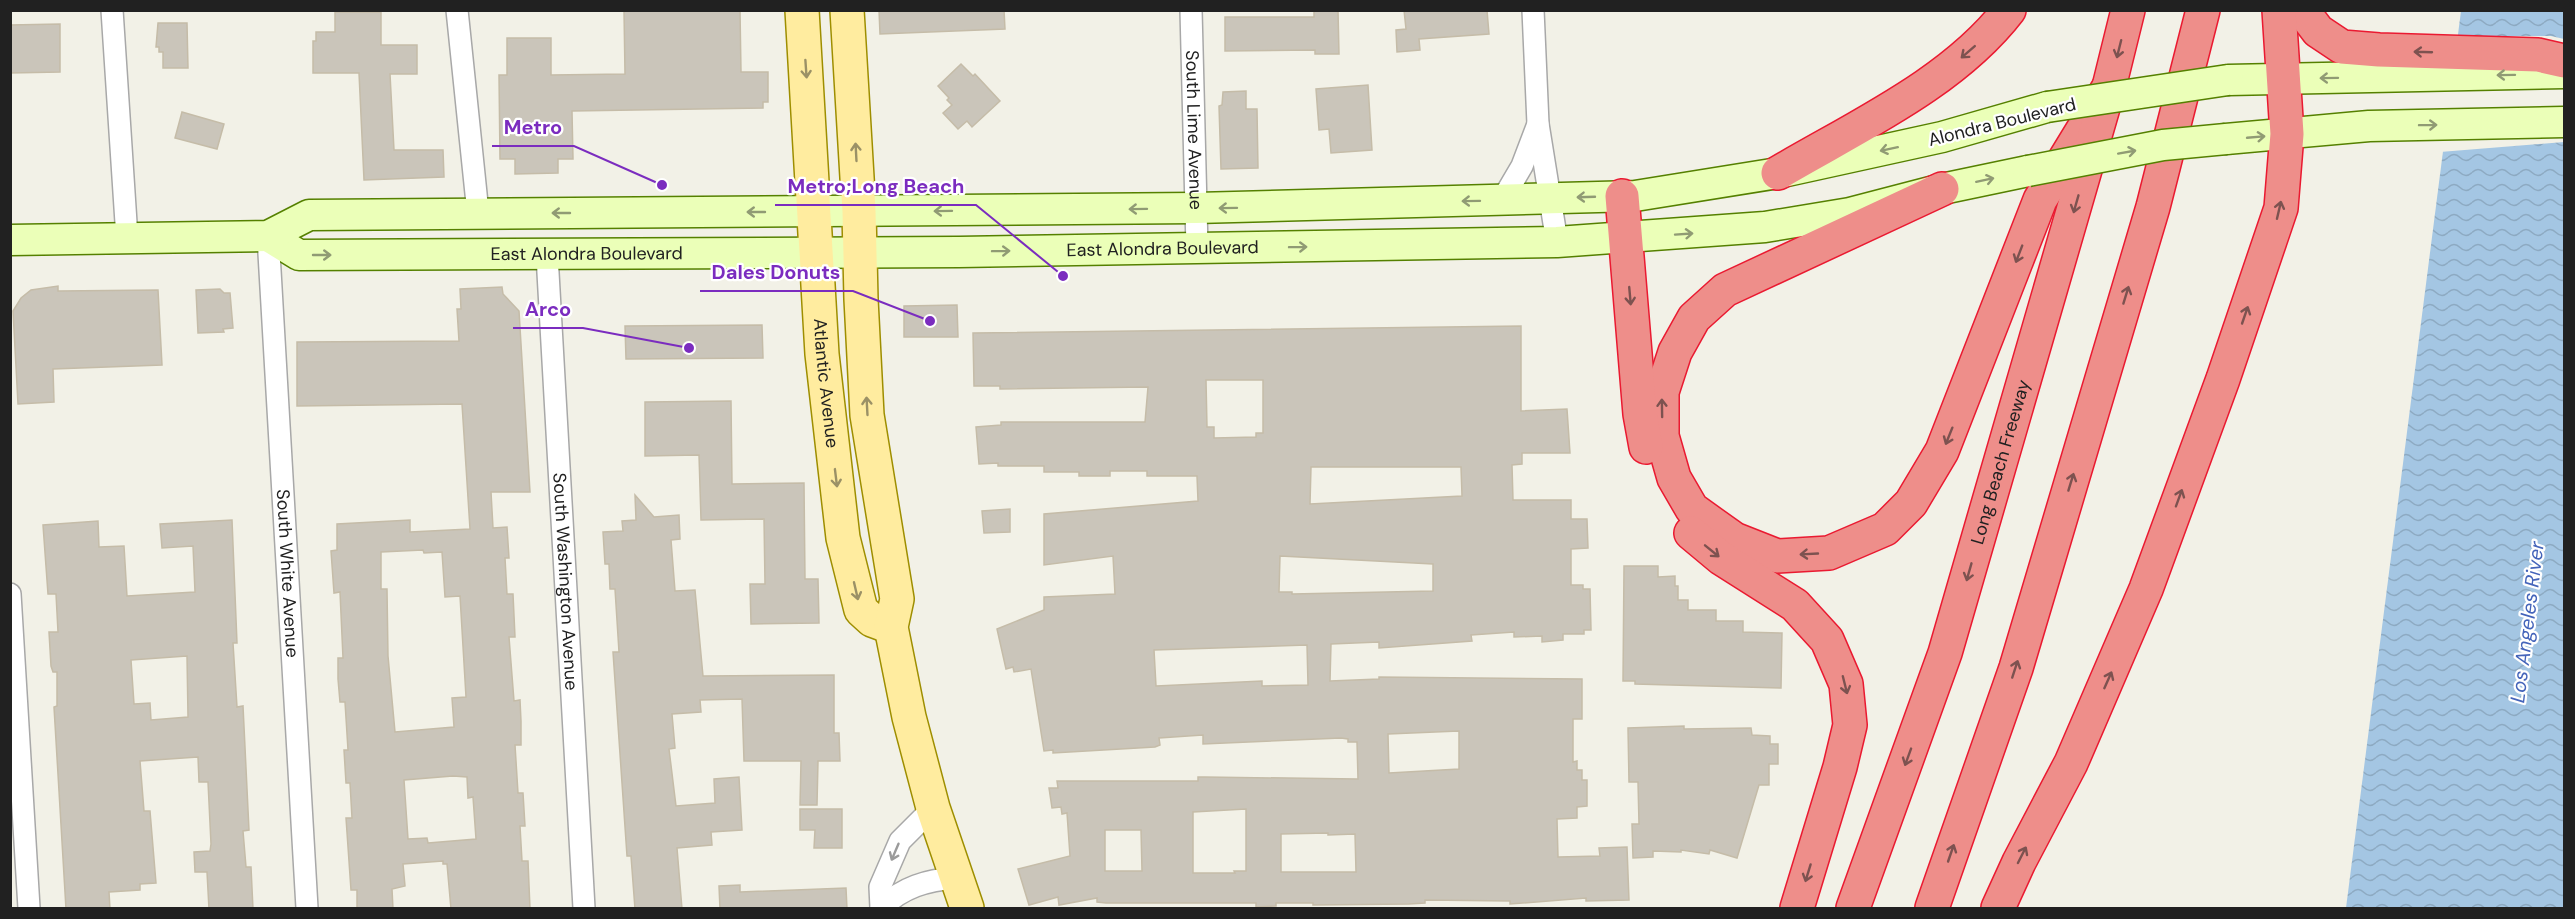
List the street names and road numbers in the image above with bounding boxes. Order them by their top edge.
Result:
street label: South Lime Avenue [1180,50,1208,210]
street label: Alondra Boulevard [1926,92,2078,152]
street label: East Alondra Boulevard [1066,235,1259,262]
street label: East Alondra Boulevard [490,241,683,266]
street label: Atlantic Avenue [808,318,845,449]
street label: Long Beach Freeway [1965,377,2036,547]
street label: South Washington Avenue [547,472,584,691]
street label: South White Avenue [271,488,304,658]

